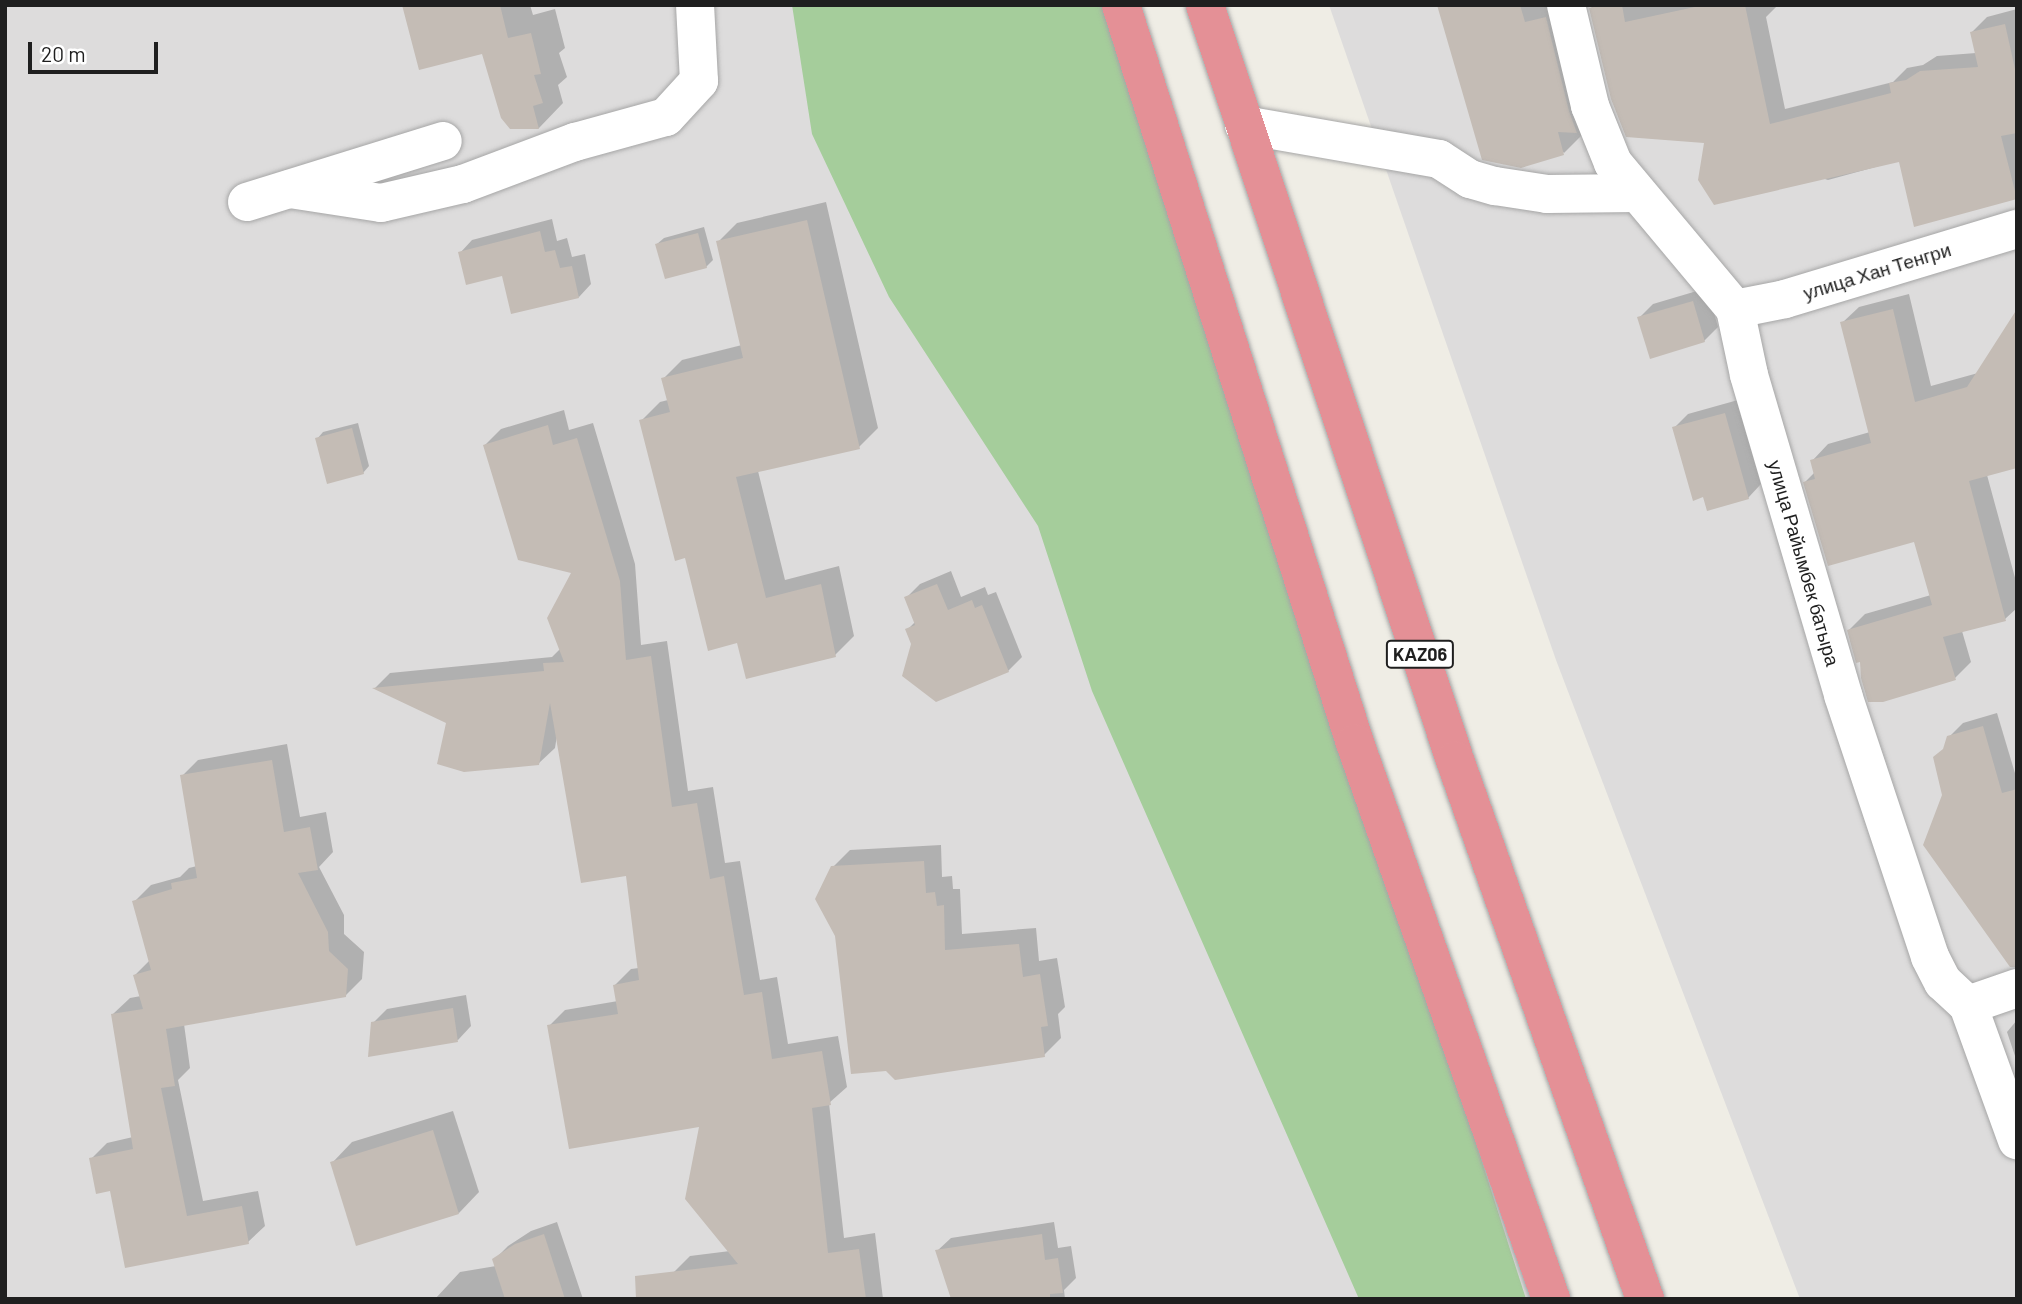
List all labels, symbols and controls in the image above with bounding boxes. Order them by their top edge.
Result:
scale bar [32,28,161,72]
text: 20 m [41,41,86,66]
street label: улица Хан Тенгри [1800,238,1954,304]
street label: улица Райымбек батыра [1764,457,1844,669]
road number: KАZ06 [1385,640,1455,668]

